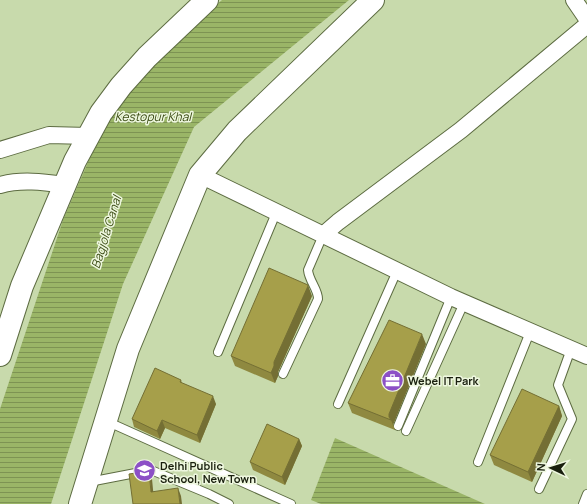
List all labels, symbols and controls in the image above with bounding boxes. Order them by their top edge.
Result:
water label: Kestopur Khal [115,108,193,125]
water label: Bagjola Canal [87,192,126,270]
office icon: Webel IT Park [380,367,406,393]
place label: Webel IT Park [408,373,480,388]
north arrow [531,448,571,488]
school or university icon: Delhi Public School, New Town [131,458,157,484]
place label: Delhi Public School, New Town [160,458,256,486]
text: N [533,463,548,472]

